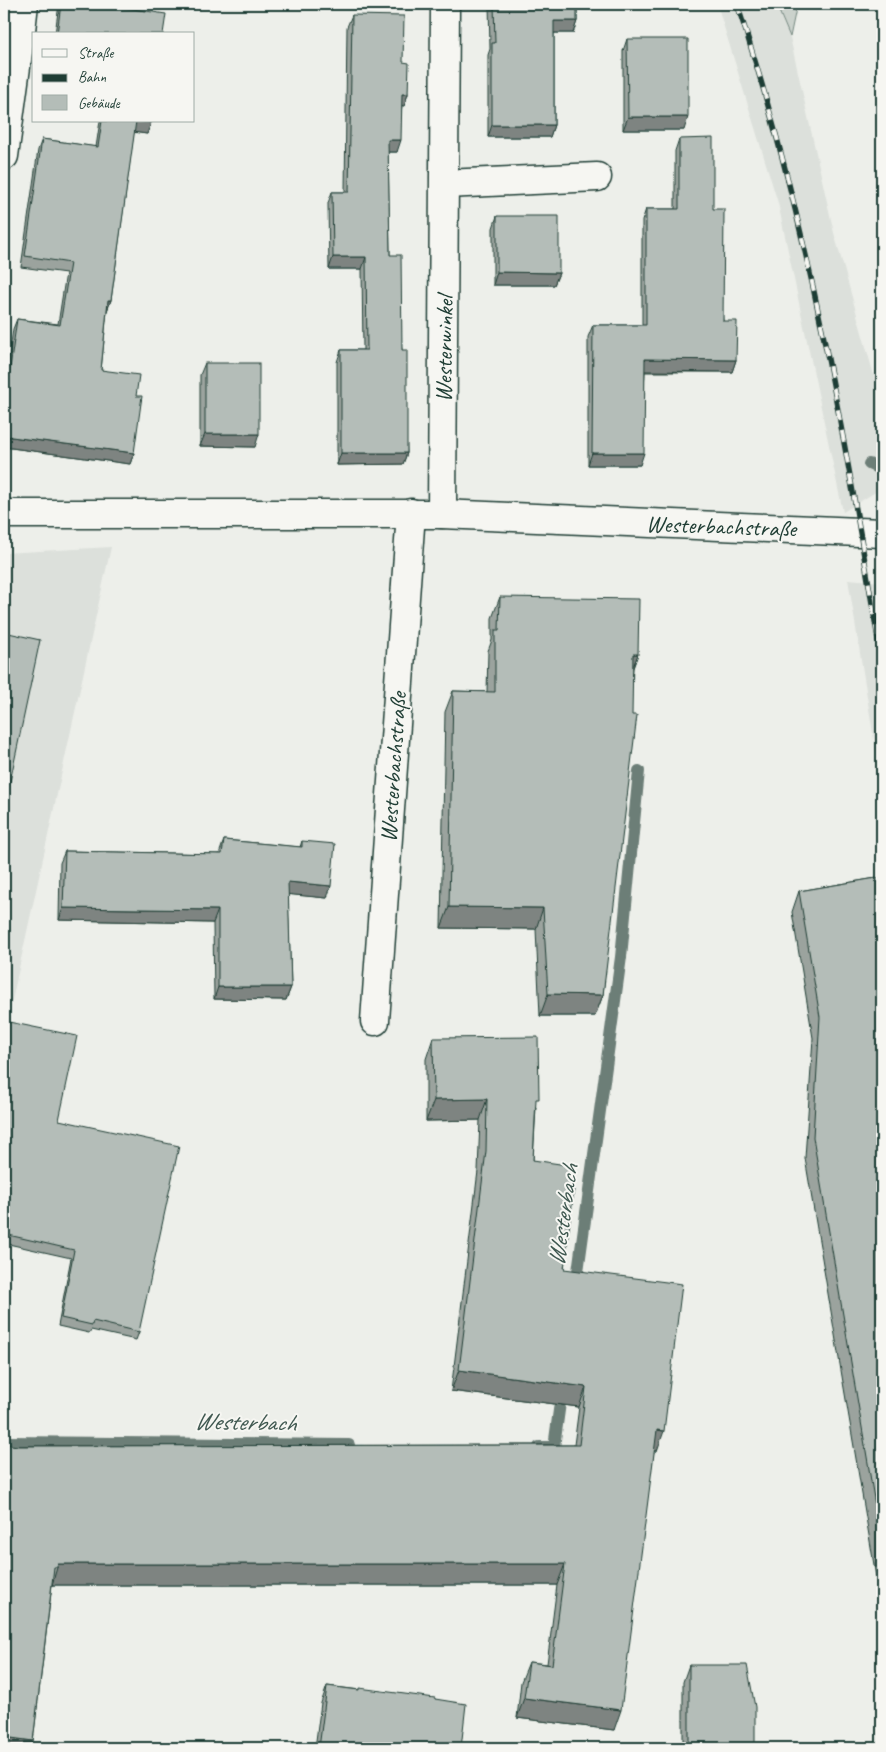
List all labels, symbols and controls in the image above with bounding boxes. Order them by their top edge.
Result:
legend [32,32,195,122]
text: Straße [78,44,114,63]
text: Bahn [78,68,106,87]
text: Gebäude [78,94,121,113]
street label: Westerwinkel [428,292,460,402]
street label: Westerbachstraße [645,508,799,544]
street label: Westerbachstraße [373,689,413,843]
water label: Westerbach [540,1161,586,1268]
water label: Westerbach [194,1405,298,1439]

